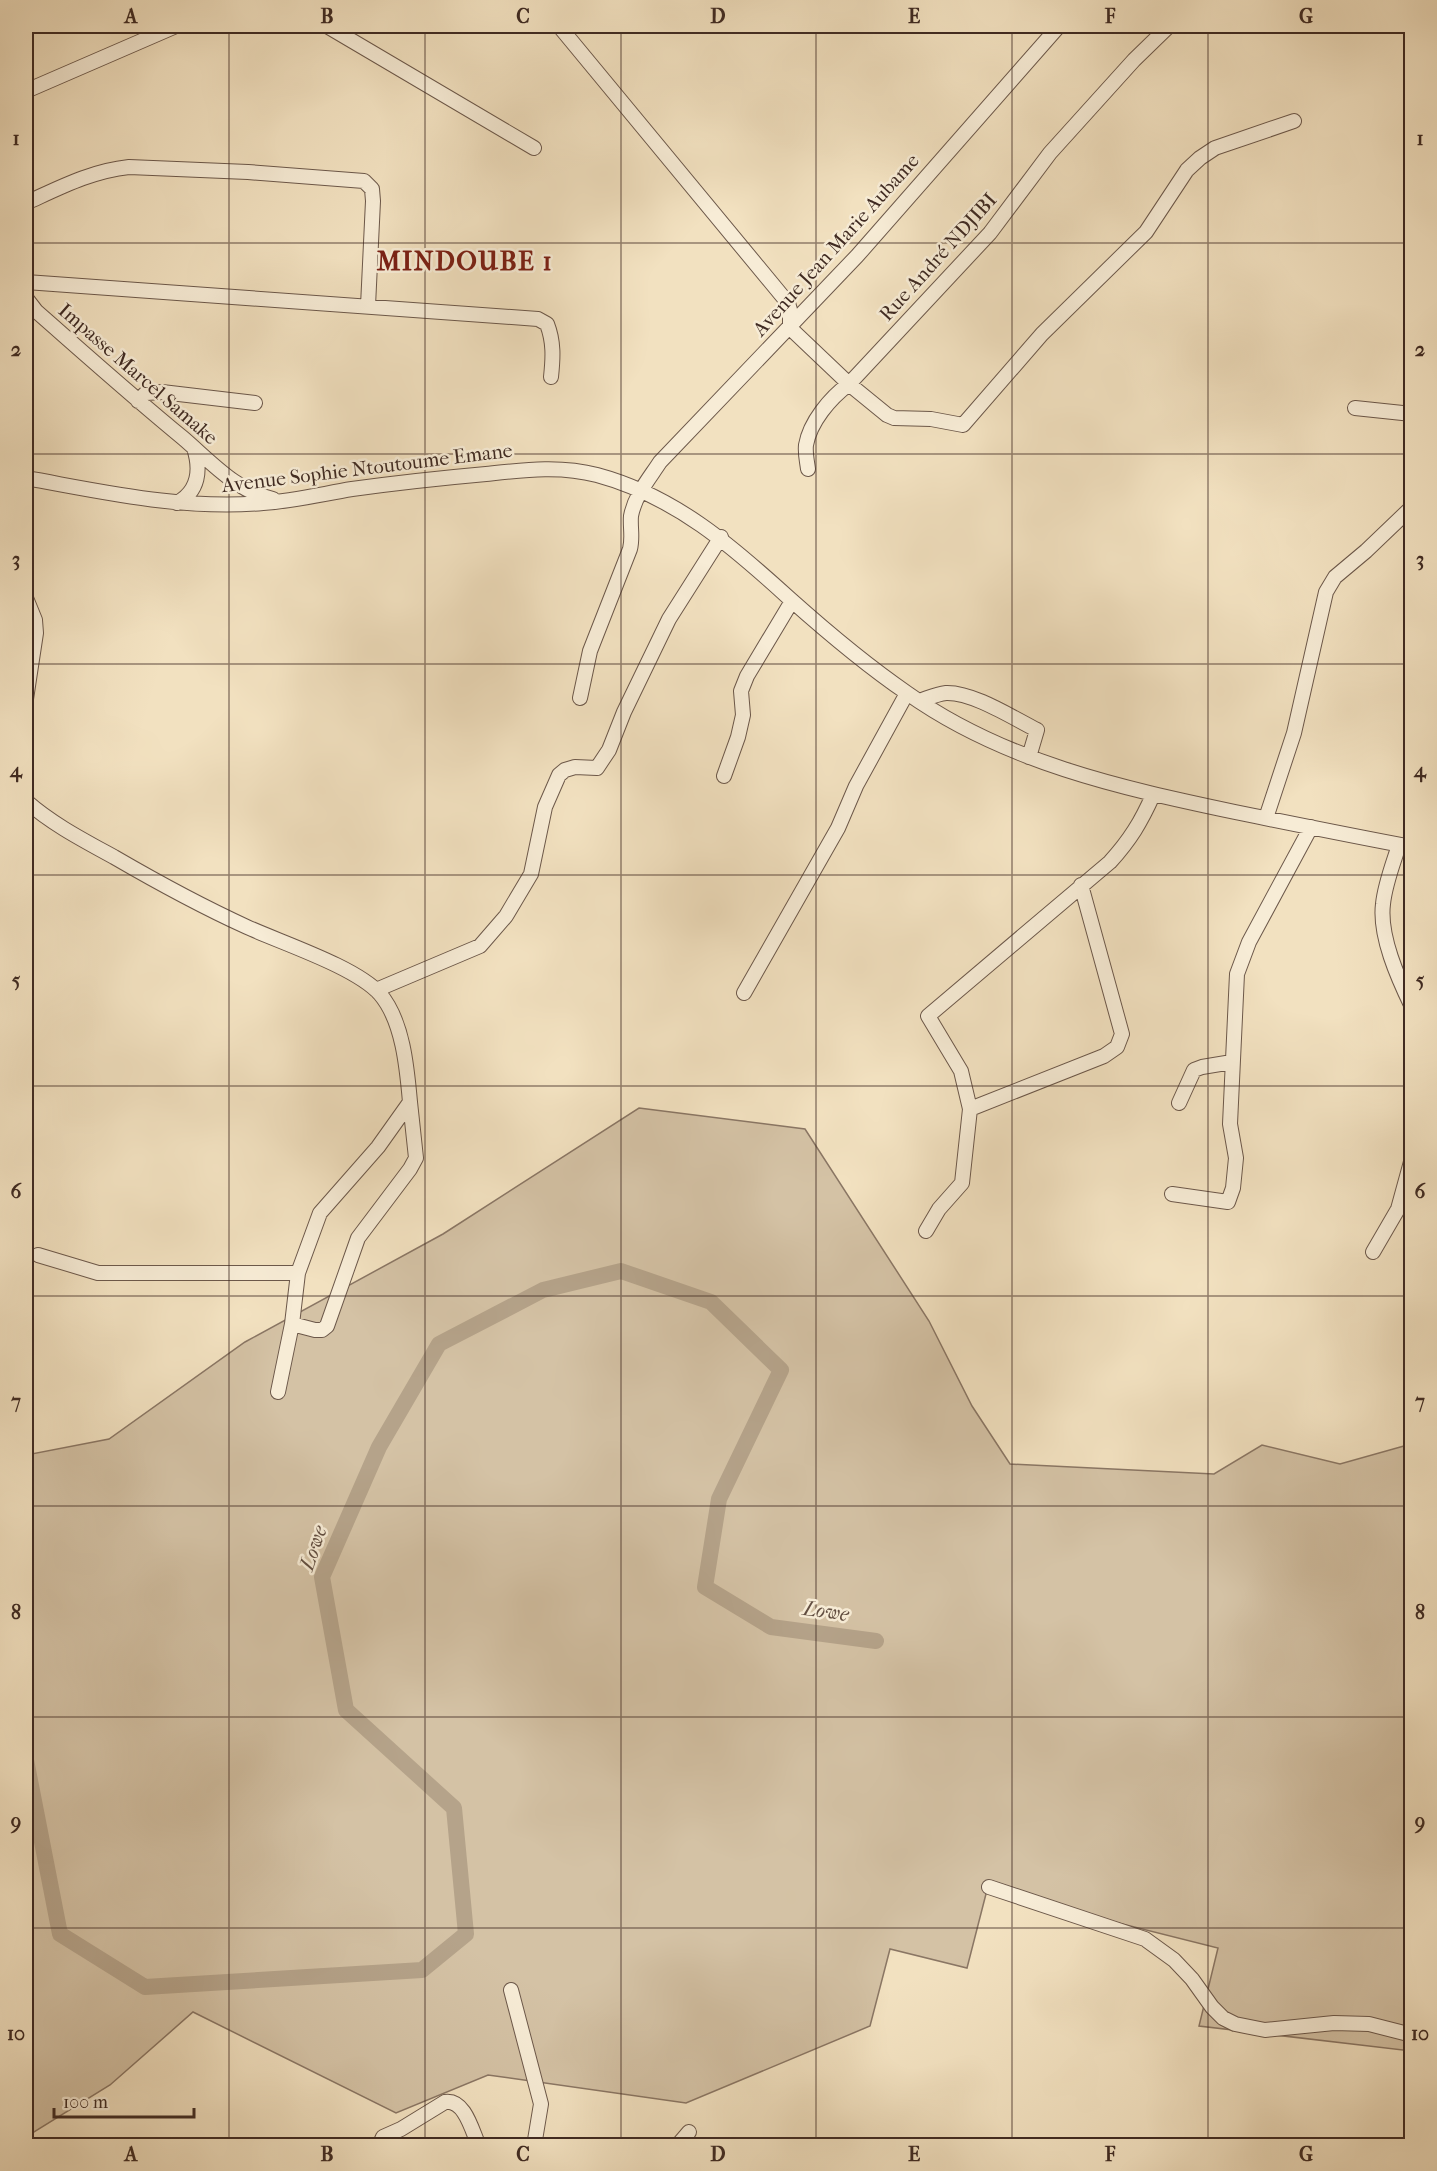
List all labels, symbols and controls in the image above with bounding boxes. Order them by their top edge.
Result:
text: A [123,5,139,28]
text: B [320,5,334,28]
text: C [516,5,530,28]
text: D [710,5,726,28]
text: E [908,5,920,28]
text: F [1104,5,1116,28]
text: G [1299,5,1313,28]
text: 1 [12,127,20,150]
text: 1 [1416,127,1424,150]
street label: Avenue Jean Marie Aubame [747,149,924,342]
street label: Rue André NDJIBI [875,188,1001,326]
district label: MINDOUBE 1 [377,246,553,277]
street label: Impasse Marcel Samake [54,299,222,449]
text: 2 [11,338,21,361]
text: 2 [1415,338,1425,361]
street label: Avenue Sophie Ntoutoume Emane [219,439,514,497]
text: 3 [12,548,20,571]
text: 3 [1416,548,1424,571]
text: 4 [9,759,23,783]
text: 4 [1413,759,1427,783]
text: 5 [12,969,21,992]
text: 5 [1416,969,1425,992]
text: 6 [11,1180,23,1203]
text: 6 [1415,1180,1427,1203]
text: 7 [10,1390,21,1413]
text: 7 [1414,1390,1425,1413]
water label: Lowe [294,1522,332,1575]
water label: Lowe [800,1596,851,1626]
text: 8 [11,1601,21,1624]
text: 8 [1415,1601,1425,1624]
text: 9 [10,1811,21,1834]
text: 9 [1414,1811,1425,1834]
text: 10 [7,2022,25,2045]
text: 10 [1411,2022,1429,2045]
scale bar [54,2081,194,2119]
text: 100 m [63,2092,108,2113]
text: A [123,2143,139,2166]
text: B [320,2143,334,2166]
text: C [516,2143,530,2166]
text: D [710,2143,726,2166]
text: E [908,2143,920,2166]
text: F [1104,2143,1116,2166]
text: G [1299,2143,1313,2166]

